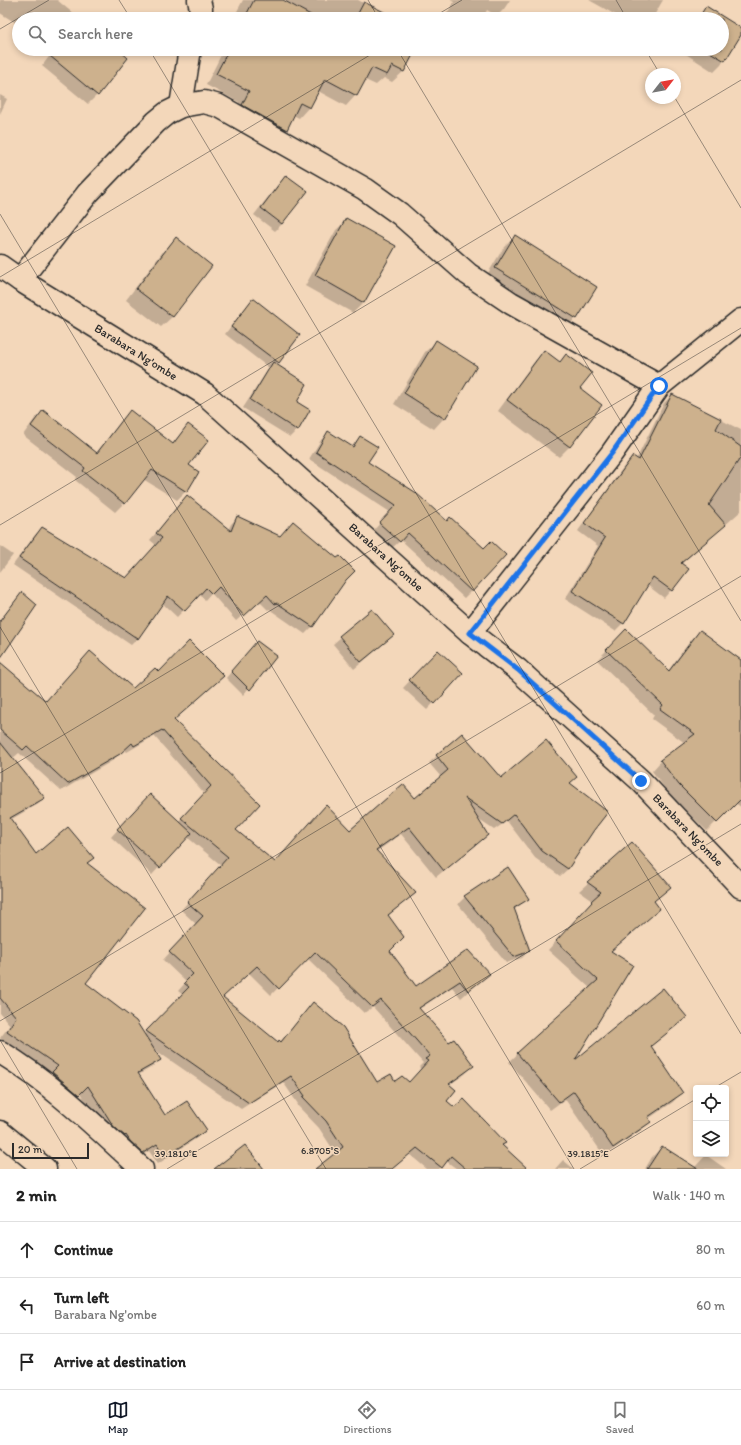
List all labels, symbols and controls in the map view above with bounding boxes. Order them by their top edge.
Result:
search box [12,12,729,56]
icon: search [26,23,48,45]
text: Search here [58,25,133,43]
north arrow [645,68,681,104]
street label: Barabara Ng'ombe [92,321,180,383]
route start [650,377,668,395]
street label: Barabara Ng'ombe [346,520,426,594]
route end [632,772,650,790]
street label: Barabara Ng'ombe [650,791,726,869]
map controls [693,1085,729,1157]
button: locate [693,1085,729,1121]
button: layers [693,1121,729,1157]
scale bar [12,1141,89,1160]
text: 20 m [18,1143,42,1156]
text: 6.8705°S [301,1144,339,1157]
text: 39.1810°E [155,1147,198,1160]
text: 39.1815°E [567,1147,609,1160]
text: 2 min [16,1185,56,1205]
text: Walk · 140 m [653,1188,725,1203]
icon: ahead [16,1239,38,1261]
text: Continue [54,1241,113,1259]
text: 80 m [696,1242,725,1257]
text: Turn left [54,1289,109,1307]
icon: left [16,1295,38,1317]
text: 60 m [696,1298,725,1313]
text: Barabara Ng'ombe [54,1307,157,1322]
icon: arrive [16,1351,38,1373]
text: Arrive at destination [54,1353,186,1371]
tab: Map [107,1399,129,1436]
tab: Directions [343,1399,392,1436]
tab: Saved [606,1399,634,1436]

